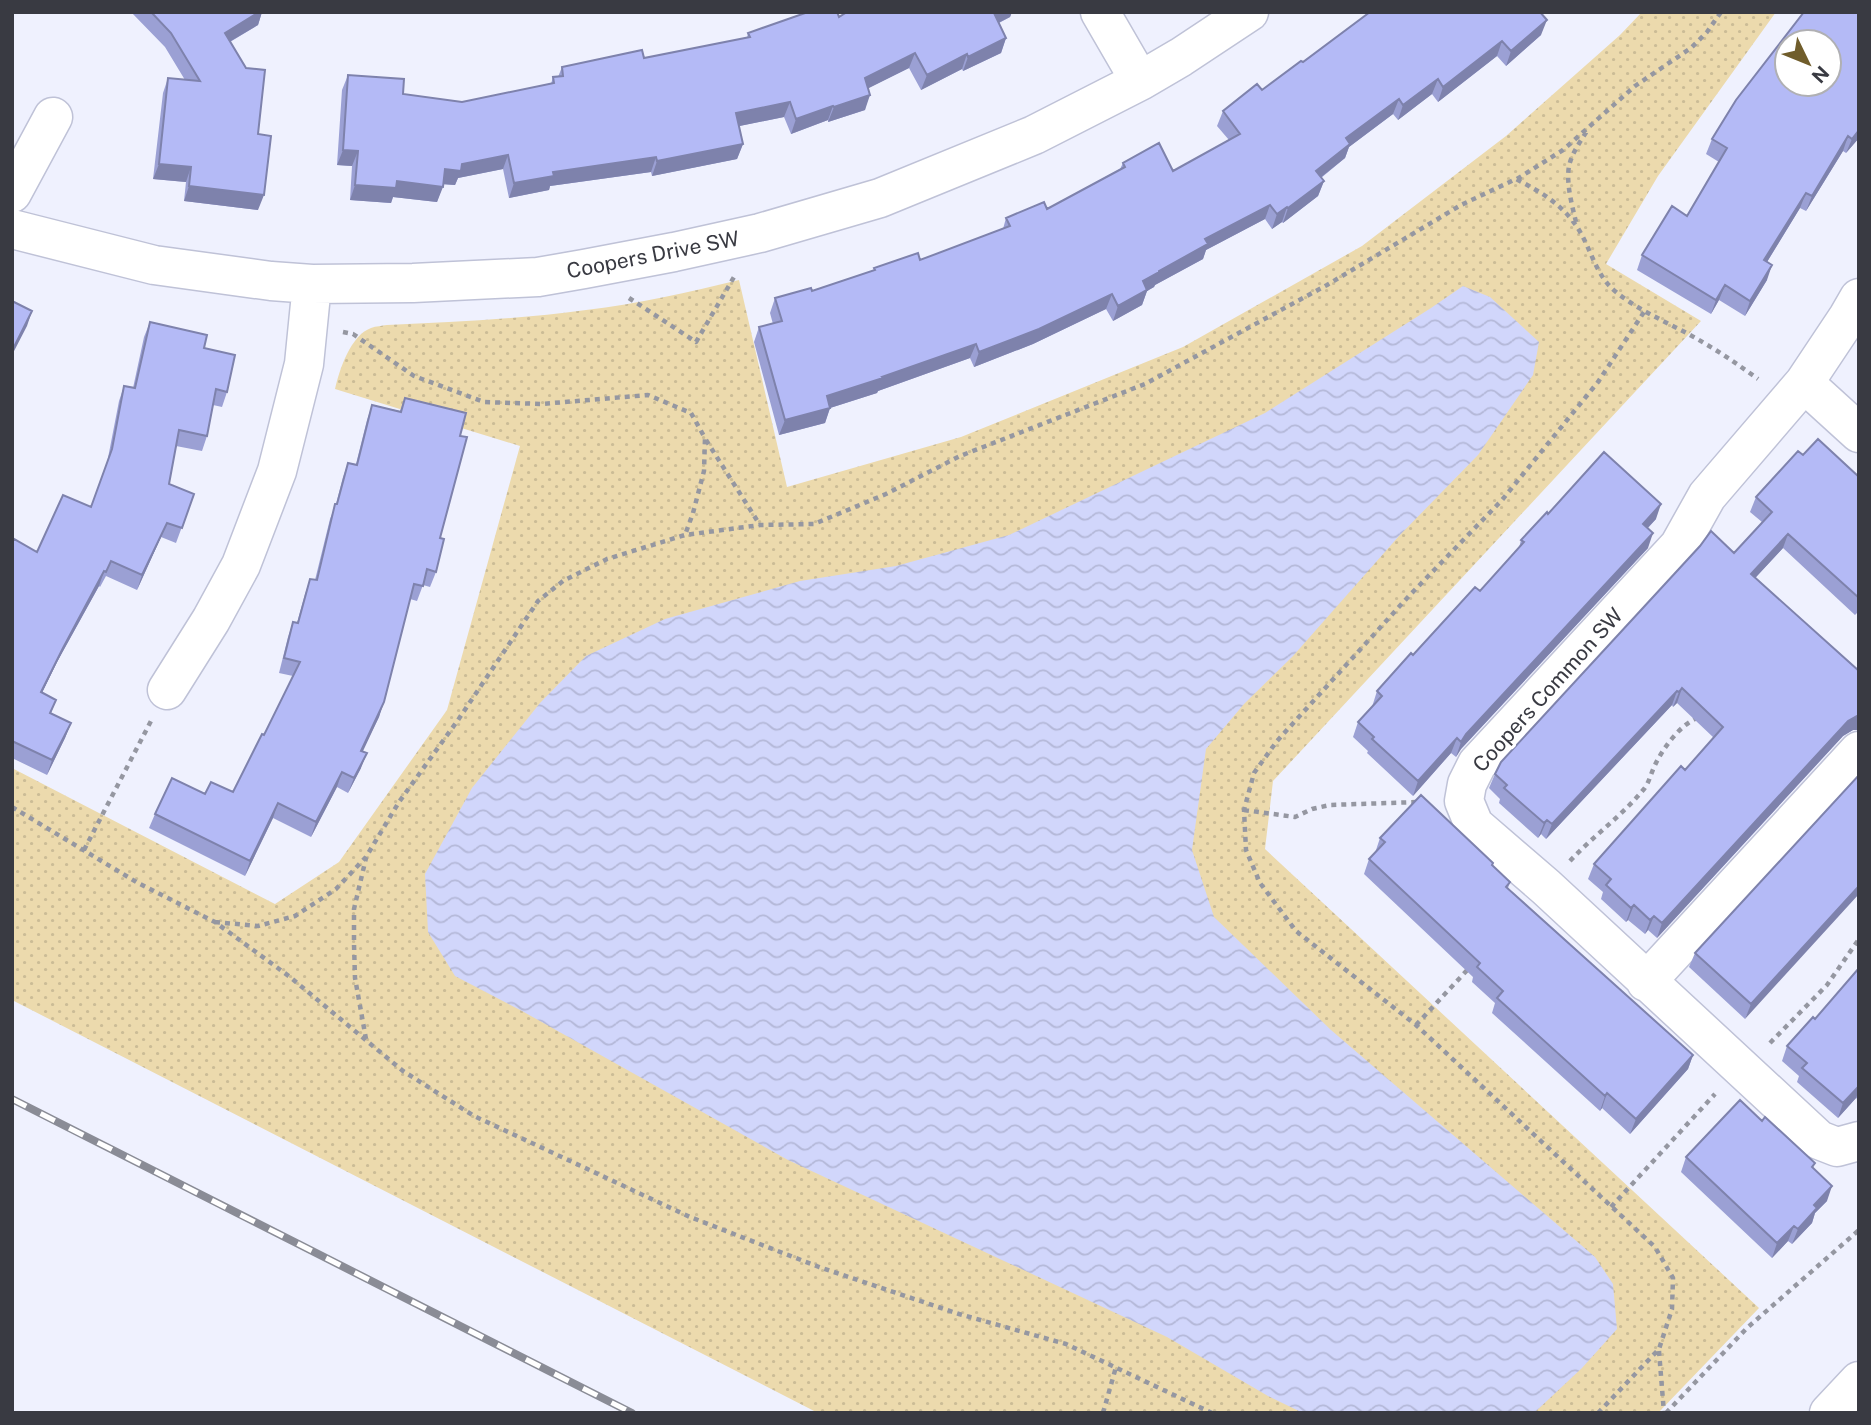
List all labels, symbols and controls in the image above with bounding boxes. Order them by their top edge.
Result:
north arrow [1773,28,1843,98]
text: N [1807,62,1834,88]
street label: Coopers Drive SW [564,226,741,284]
street label: Coopers Common SW [1467,603,1628,777]

